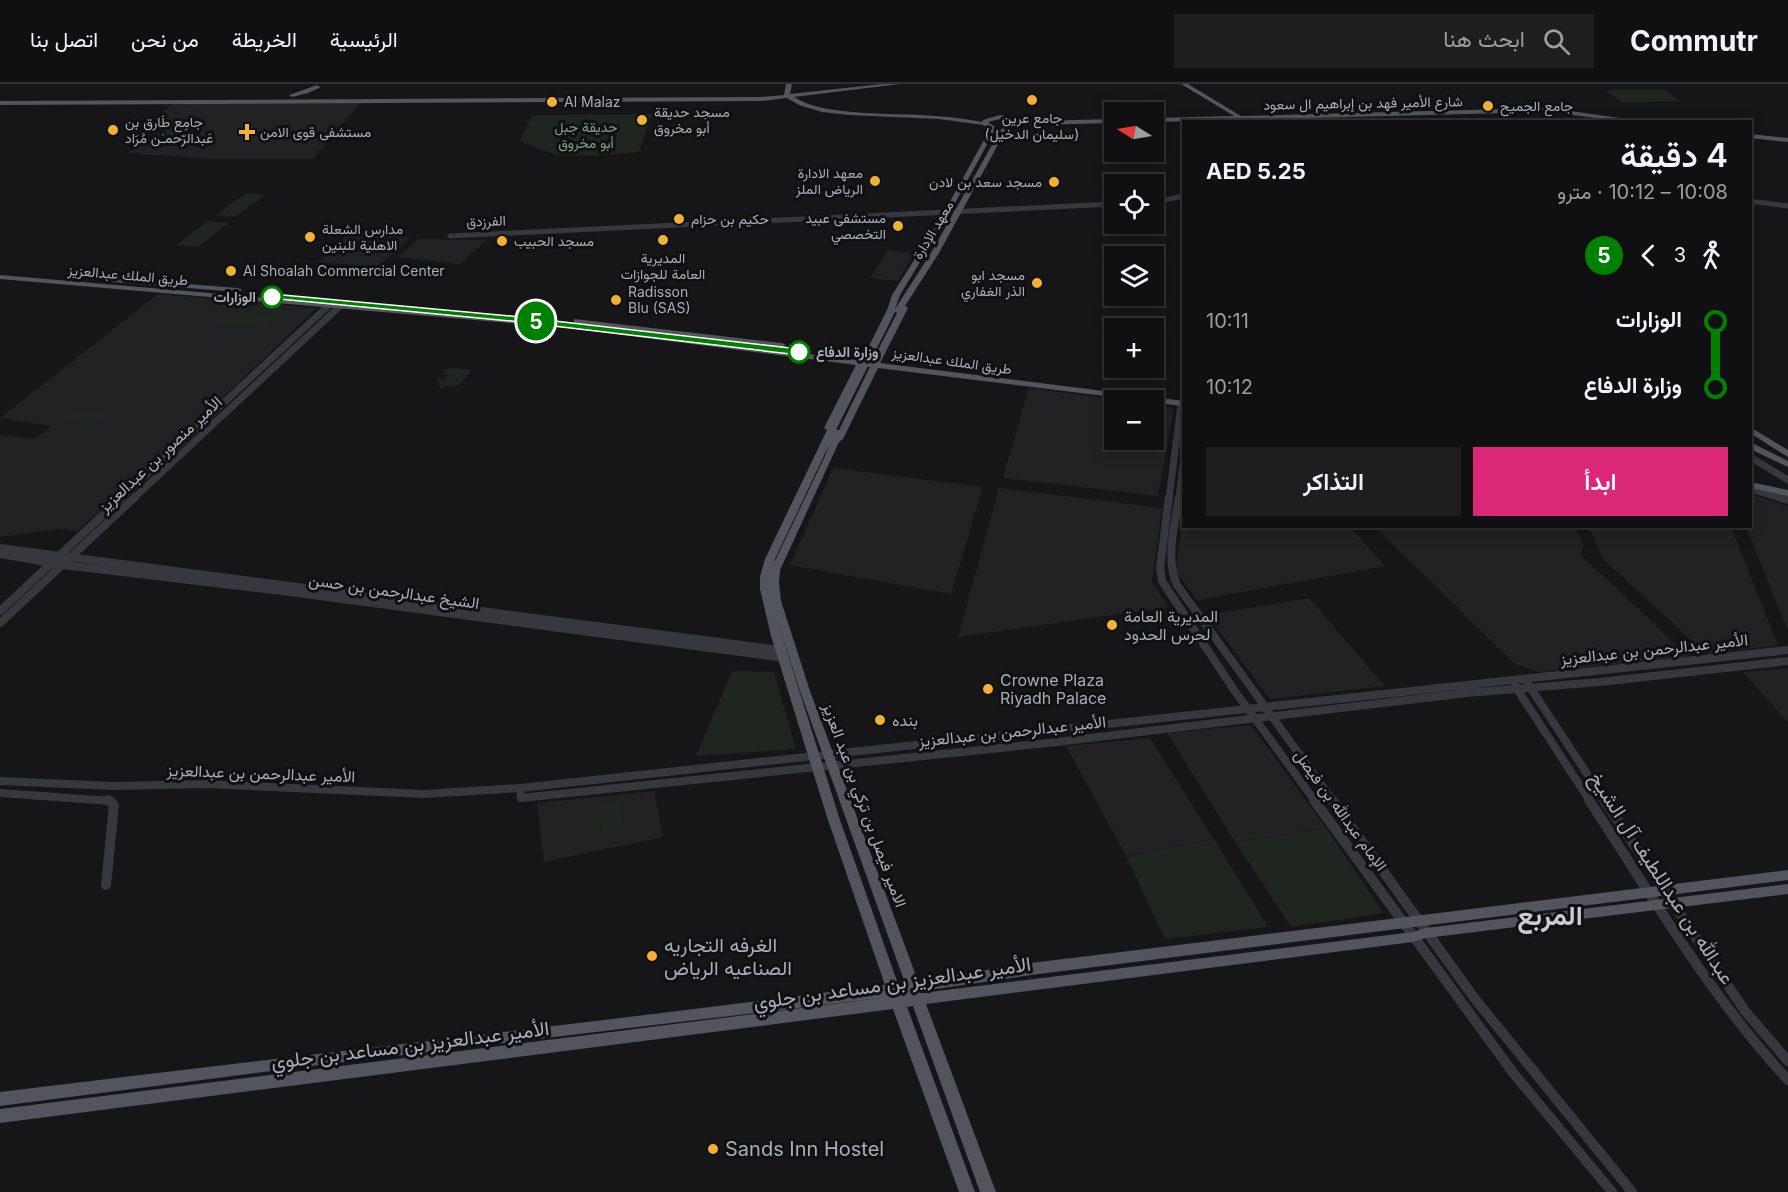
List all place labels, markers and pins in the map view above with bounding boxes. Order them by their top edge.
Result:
place label: Al Malaz [564,93,620,110]
marker: جامع عرين (سليمان الدخيل) [1025,93,1039,107]
marker: Al Malaz [545,95,559,109]
place label: جامع الجميح [1500,97,1573,117]
marker: جامع الجميح [1481,99,1495,113]
place label: مسجد حديقة أبو مخروق [654,103,730,137]
place label: جامع عرين (سليمان الدخيل) [985,109,1079,143]
place label: جامِع طَارق بن عَبدالرّحمـٰن مُرَاد [125,113,213,147]
marker: مسجد حديقة أبو مخروق [635,113,649,127]
marker: جامِع طَارق بن عَبدالرّحمـٰن مُرَاد [106,123,120,137]
marker: مستشفى قوى الامن [238,123,256,141]
place label: مستشفى قوى الامن [260,123,371,141]
place label: معهد الادارة الرياض الملز [795,164,863,198]
place label: مسجد سعد بن لادن [929,173,1042,191]
marker: معهد الادارة الرياض الملز [868,174,882,188]
marker: مسجد سعد بن لادن [1047,175,1061,189]
place label: مستشفى عبيد التخصصي [805,209,886,246]
place label: حكيم بن حزام [691,210,769,228]
marker: حكيم بن حزام [672,212,686,226]
marker: مستشفى عبيد التخصصي [891,219,905,233]
place label: مدارس الشعلة الاهلية للبنين [322,220,403,254]
marker: مدارس الشعلة الاهلية للبنين [303,230,317,244]
place label: مسجد الحبيب [514,232,594,250]
marker: المديرية العامة للجوازات [656,233,670,247]
marker: مسجد الحبيب [495,234,509,248]
place label: المديرية العامة للجوازات [621,249,705,283]
place label: Al Shoalah Commercial Center [243,262,445,279]
marker: Al Shoalah Commercial Center [224,264,238,278]
place label: مسجد ابو الذر الغفاري [961,266,1025,303]
marker: مسجد ابو الذر الغفاري [1030,276,1044,290]
place label: Radisson Blu (SAS) [628,283,691,316]
marker: الوزارات [261,286,283,308]
place label: الوزارات [214,288,256,306]
marker: Radisson Blu (SAS) [609,293,623,307]
marker: وزارة الدفاع [788,341,810,363]
place label: وزارة الدفاع [816,343,878,362]
place label: المديرية العامة لحرس الحدود [1124,606,1218,645]
marker: المديرية العامة لحرس الحدود [1105,618,1119,632]
place label: Crowne Plaza Riyadh Palace [1000,670,1106,708]
marker: Crowne Plaza Riyadh Palace [981,682,995,696]
place label: بنده [892,710,918,730]
marker: بنده [873,713,887,727]
place label: الغرفه التجاريه الصناعيه الرياض [664,933,792,981]
marker: الغرفه التجاريه الصناعيه الرياض [645,949,659,963]
place label: Sands Inn Hostel [725,1137,884,1161]
marker: Sands Inn Hostel [706,1142,720,1156]

